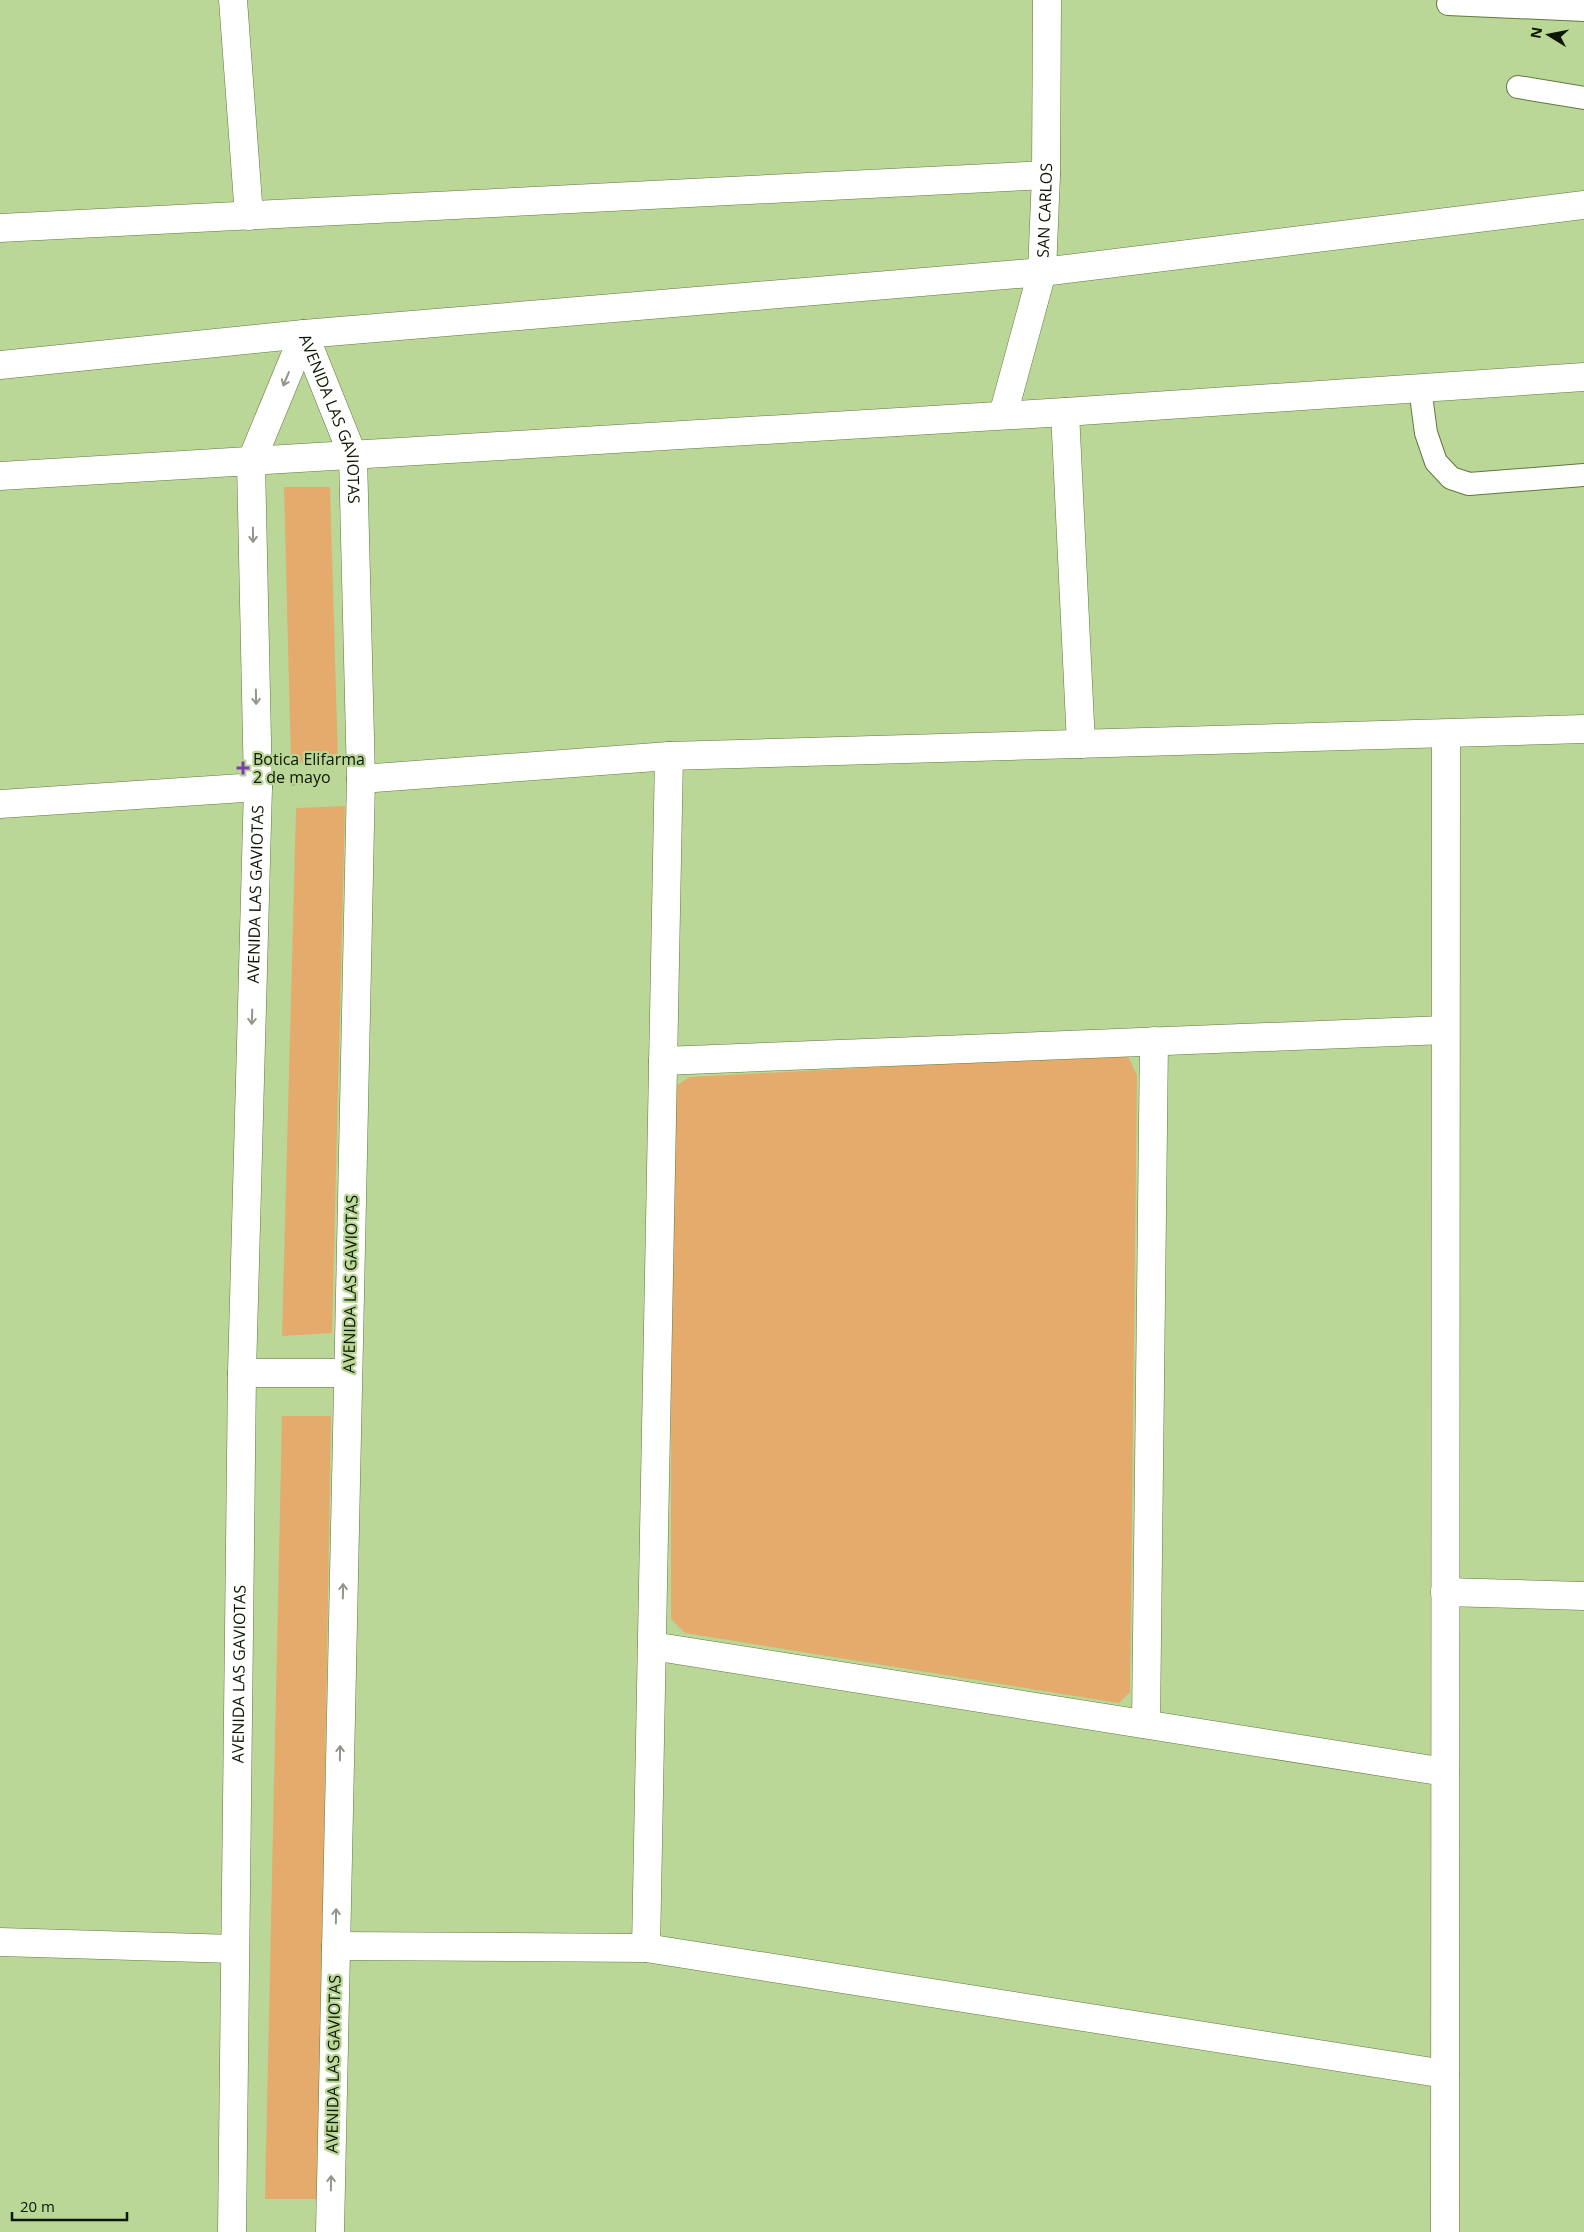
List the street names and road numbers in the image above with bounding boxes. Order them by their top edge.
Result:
street label: SAN CARLOS [1032,163,1057,258]
street label: AVENIDA LAS GAVIOTAS [294,331,365,504]
street label: AVENIDA LAS GAVIOTAS [242,805,269,984]
street label: AVENIDA LAS GAVIOTAS [337,1194,363,1373]
street label: AVENIDA LAS GAVIOTAS [226,1585,251,1763]
street label: AVENIDA LAS GAVIOTAS [320,1974,346,2153]

